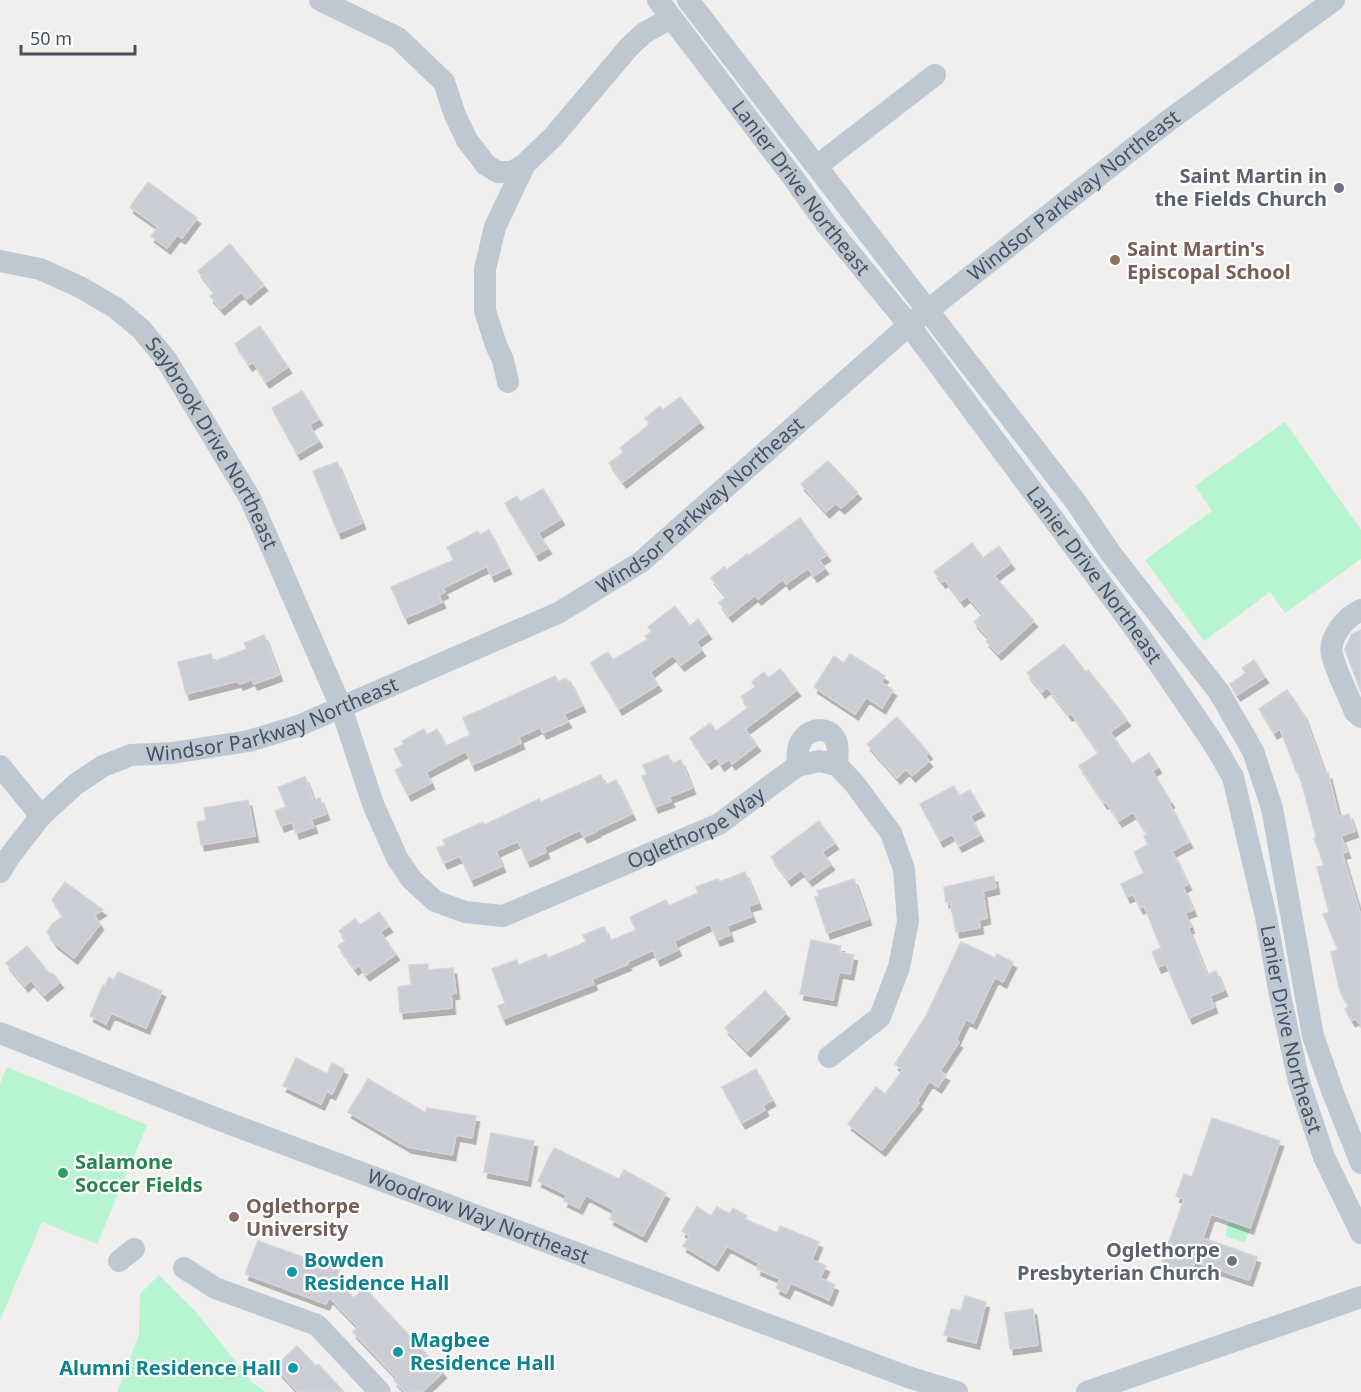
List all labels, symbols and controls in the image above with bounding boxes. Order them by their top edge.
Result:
scale bar [21,18,135,56]
text: 50 m [30,26,72,50]
street label: Lanier Drive Northeast [726,95,877,281]
street label: Windsor Parkway Northeast [962,103,1185,287]
place label: Saint Martin in the Fields Church [1155,162,1327,212]
marker: Saint Martin in the Fields Church [1332,181,1346,195]
place label: Saint Martin's Episcopal School [1127,235,1291,285]
marker: Saint Martin's Episcopal School [1108,253,1122,267]
street label: Saybrook Drive Northeast [140,331,285,553]
street label: Windsor Parkway Northeast [591,411,809,599]
street label: Lanier Drive Northeast [1021,481,1169,669]
street label: Windsor Parkway Northeast [145,670,402,767]
street label: Oglethorpe Way [623,780,771,875]
street label: Lanier Drive Northeast [1255,923,1329,1137]
place label: Salamone Soccer Fields [75,1148,203,1198]
street label: Woodrow Way Northeast [364,1162,593,1270]
marker: Salamone Soccer Fields [56,1166,70,1180]
place label: Oglethorpe University [246,1192,360,1242]
marker: Oglethorpe University [227,1210,241,1224]
place label: Oglethorpe Presbyterian Church [1017,1236,1220,1286]
place label: Bowden Residence Hall [304,1246,449,1296]
marker: Oglethorpe Presbyterian Church [1225,1254,1239,1268]
marker: Bowden Residence Hall [285,1265,299,1279]
place label: Magbee Residence Hall [410,1326,555,1376]
marker: Magbee Residence Hall [391,1345,405,1359]
place label: Alumni Residence Hall [59,1354,281,1381]
marker: Alumni Residence Hall [286,1361,300,1375]

